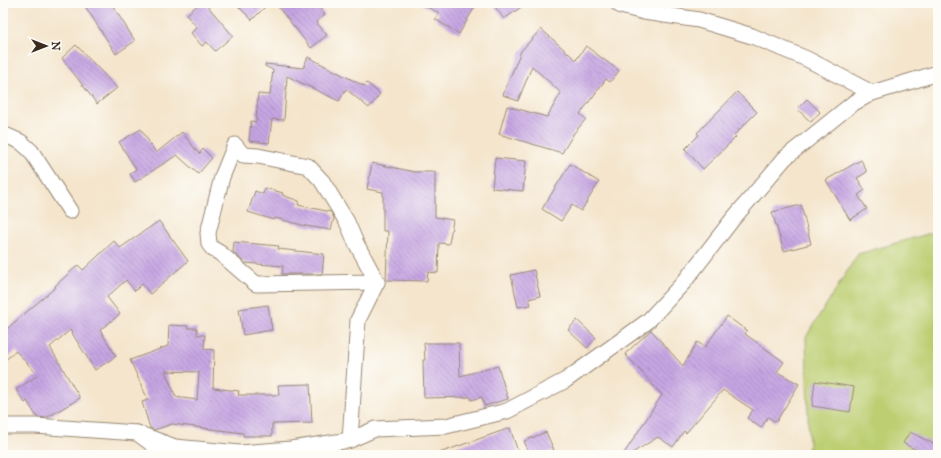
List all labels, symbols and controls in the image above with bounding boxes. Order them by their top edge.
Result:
north arrow [26,26,66,66]
text: N [49,41,62,51]

